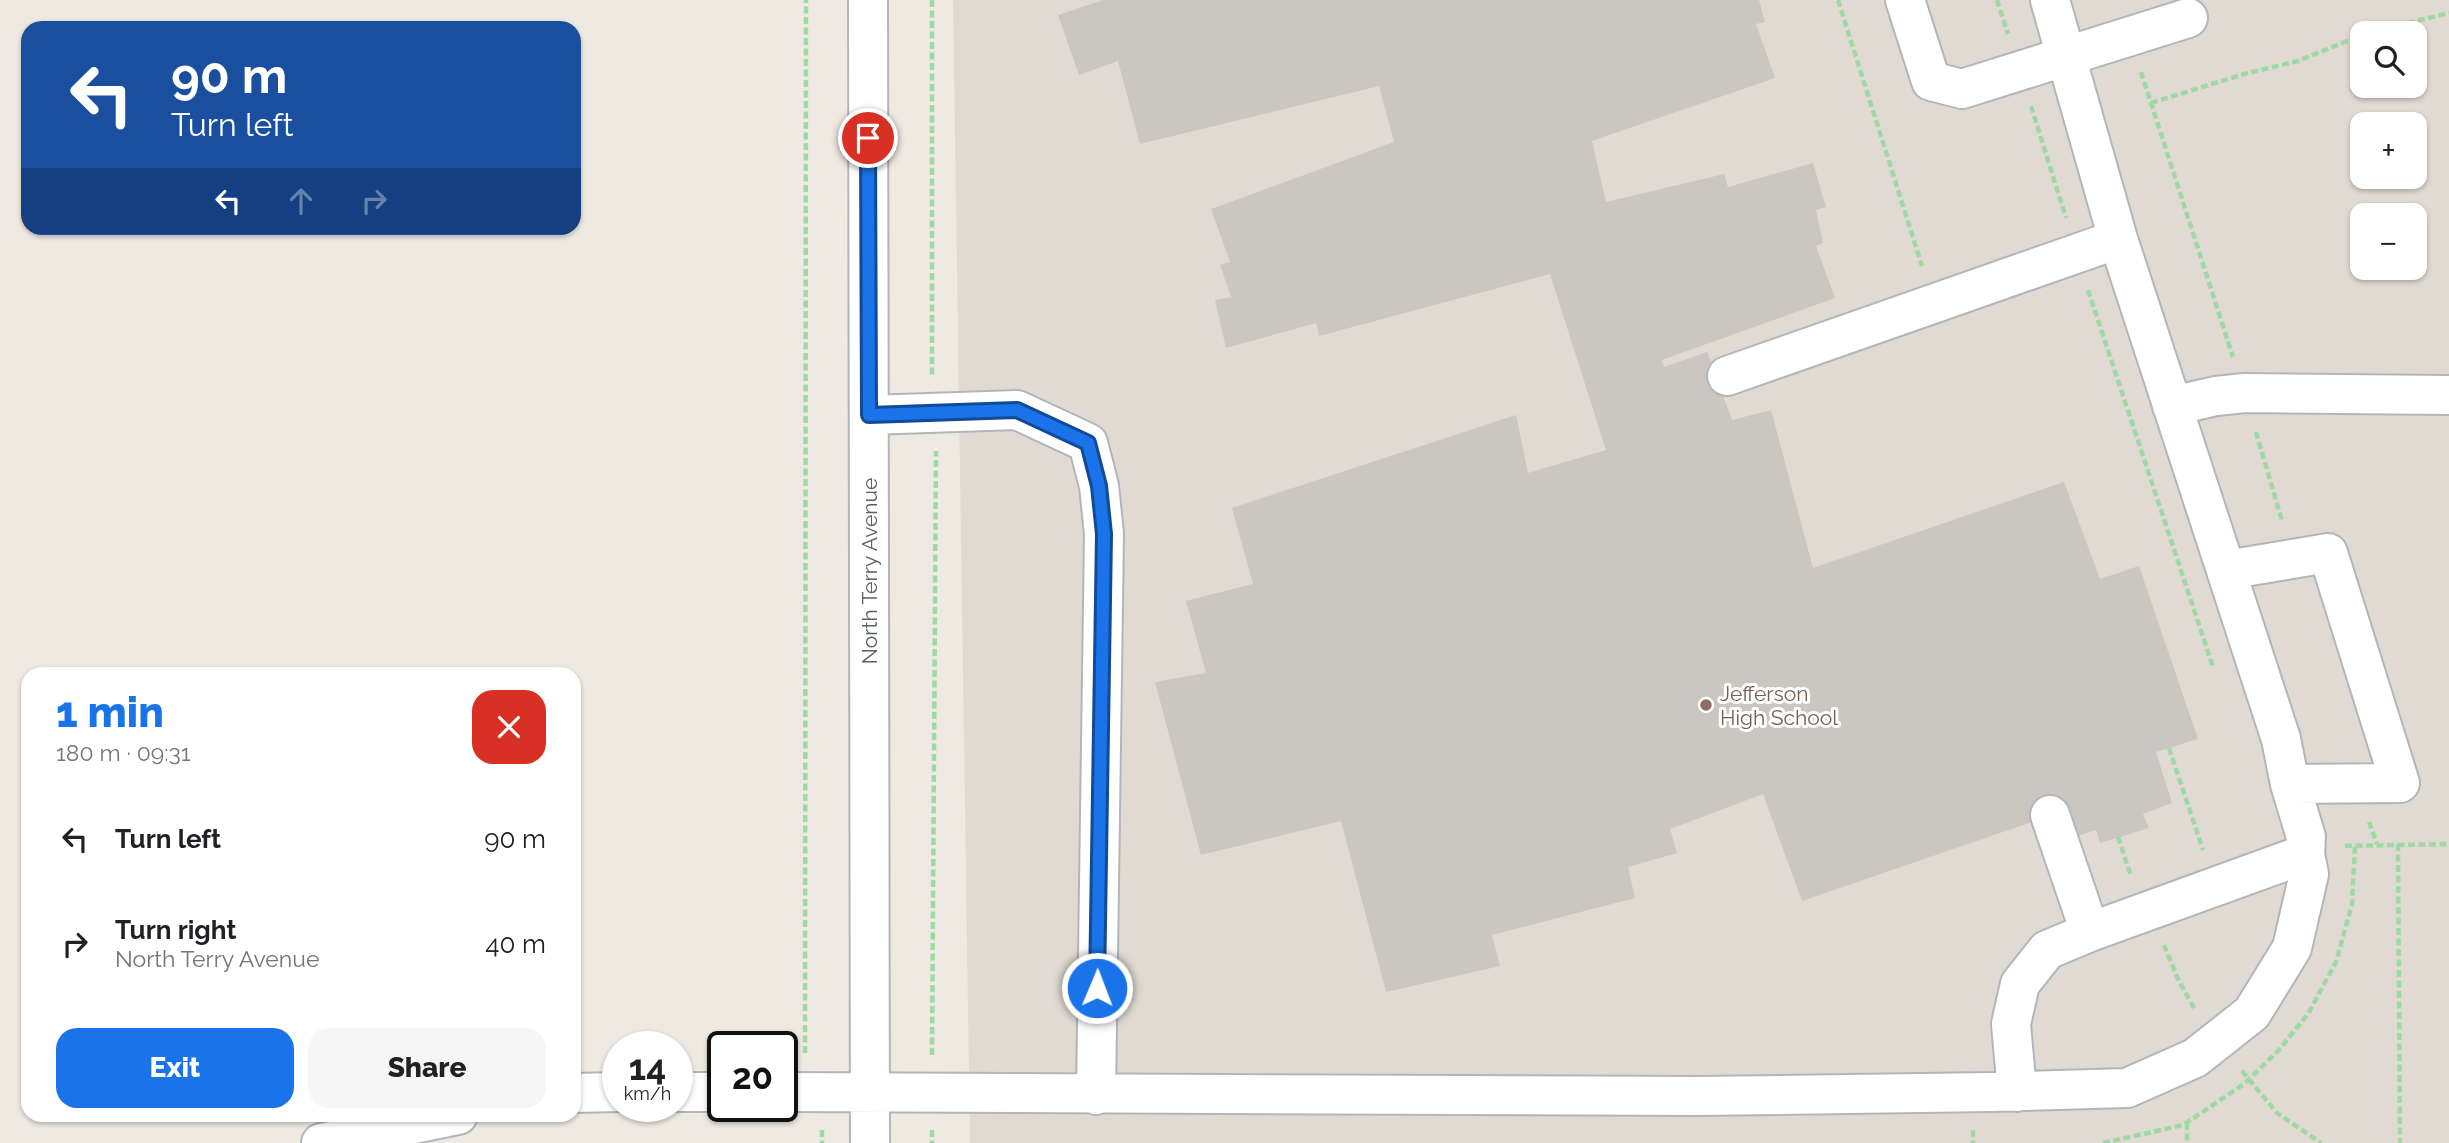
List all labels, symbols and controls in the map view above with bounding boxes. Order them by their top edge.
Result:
map controls [2350,21,2427,280]
button: search [2350,21,2427,98]
text: 90 m [171,47,287,104]
icon: left [56,49,147,140]
text: Turn left [171,106,293,143]
pin [838,108,898,168]
button: + [2350,112,2427,189]
icon: arrive [849,119,887,157]
icon: left [209,182,247,220]
icon: ahead [282,182,320,220]
icon: right [355,182,393,220]
button: − [2350,203,2427,280]
street label: North Terry Avenue [857,478,882,664]
place label: Jefferson High School [1720,681,1838,730]
text: 1 min [56,688,164,737]
button: close [472,690,546,764]
marker: Jefferson High School [1698,697,1714,713]
text: 180 m · 09:31 [56,739,191,766]
icon: left [56,820,94,858]
text: Turn left [115,824,221,854]
text: 90 m [484,824,546,854]
text: Turn right [115,915,236,945]
icon: right [56,925,94,963]
text: 40 m [485,929,546,959]
text: North Terry Avenue [115,945,319,972]
position arrow [1060,951,1134,1025]
button: Exit [56,1028,294,1108]
button: Share [308,1028,546,1108]
speed limit sign: 20 [707,1031,798,1122]
text: 14 [629,1047,666,1088]
text: km/h [624,1083,671,1104]

